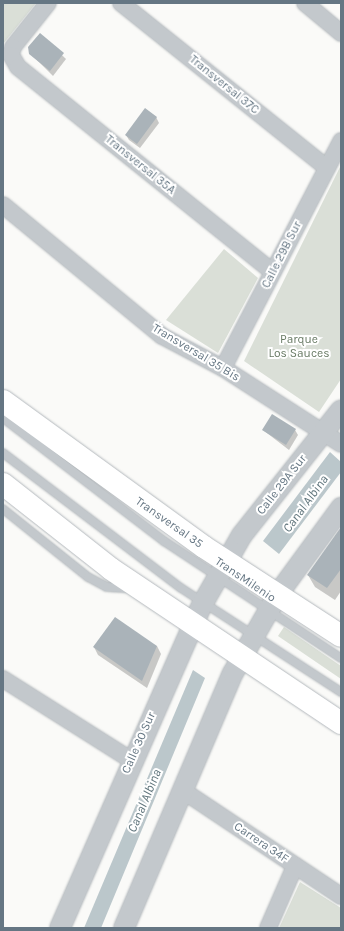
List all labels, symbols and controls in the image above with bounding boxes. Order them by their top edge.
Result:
street label: Transversal 37C [186,53,262,117]
street label: Transversal 35A [102,132,178,198]
street label: Calle 29B Sur [259,219,305,291]
street label: Transversal 35 Bis [150,321,242,385]
park label: Parque Los Sauces [268,333,330,361]
street label: Calle 29A Sur [254,452,310,518]
water label: Canal Albina [280,472,332,536]
street label: Transversal 35 [132,494,206,552]
street label: TransMilenio [212,554,278,606]
street label: Calle 30 Sur [119,710,159,776]
water label: Canal Albina [125,767,165,835]
street label: Carrera 34F [231,820,291,866]

